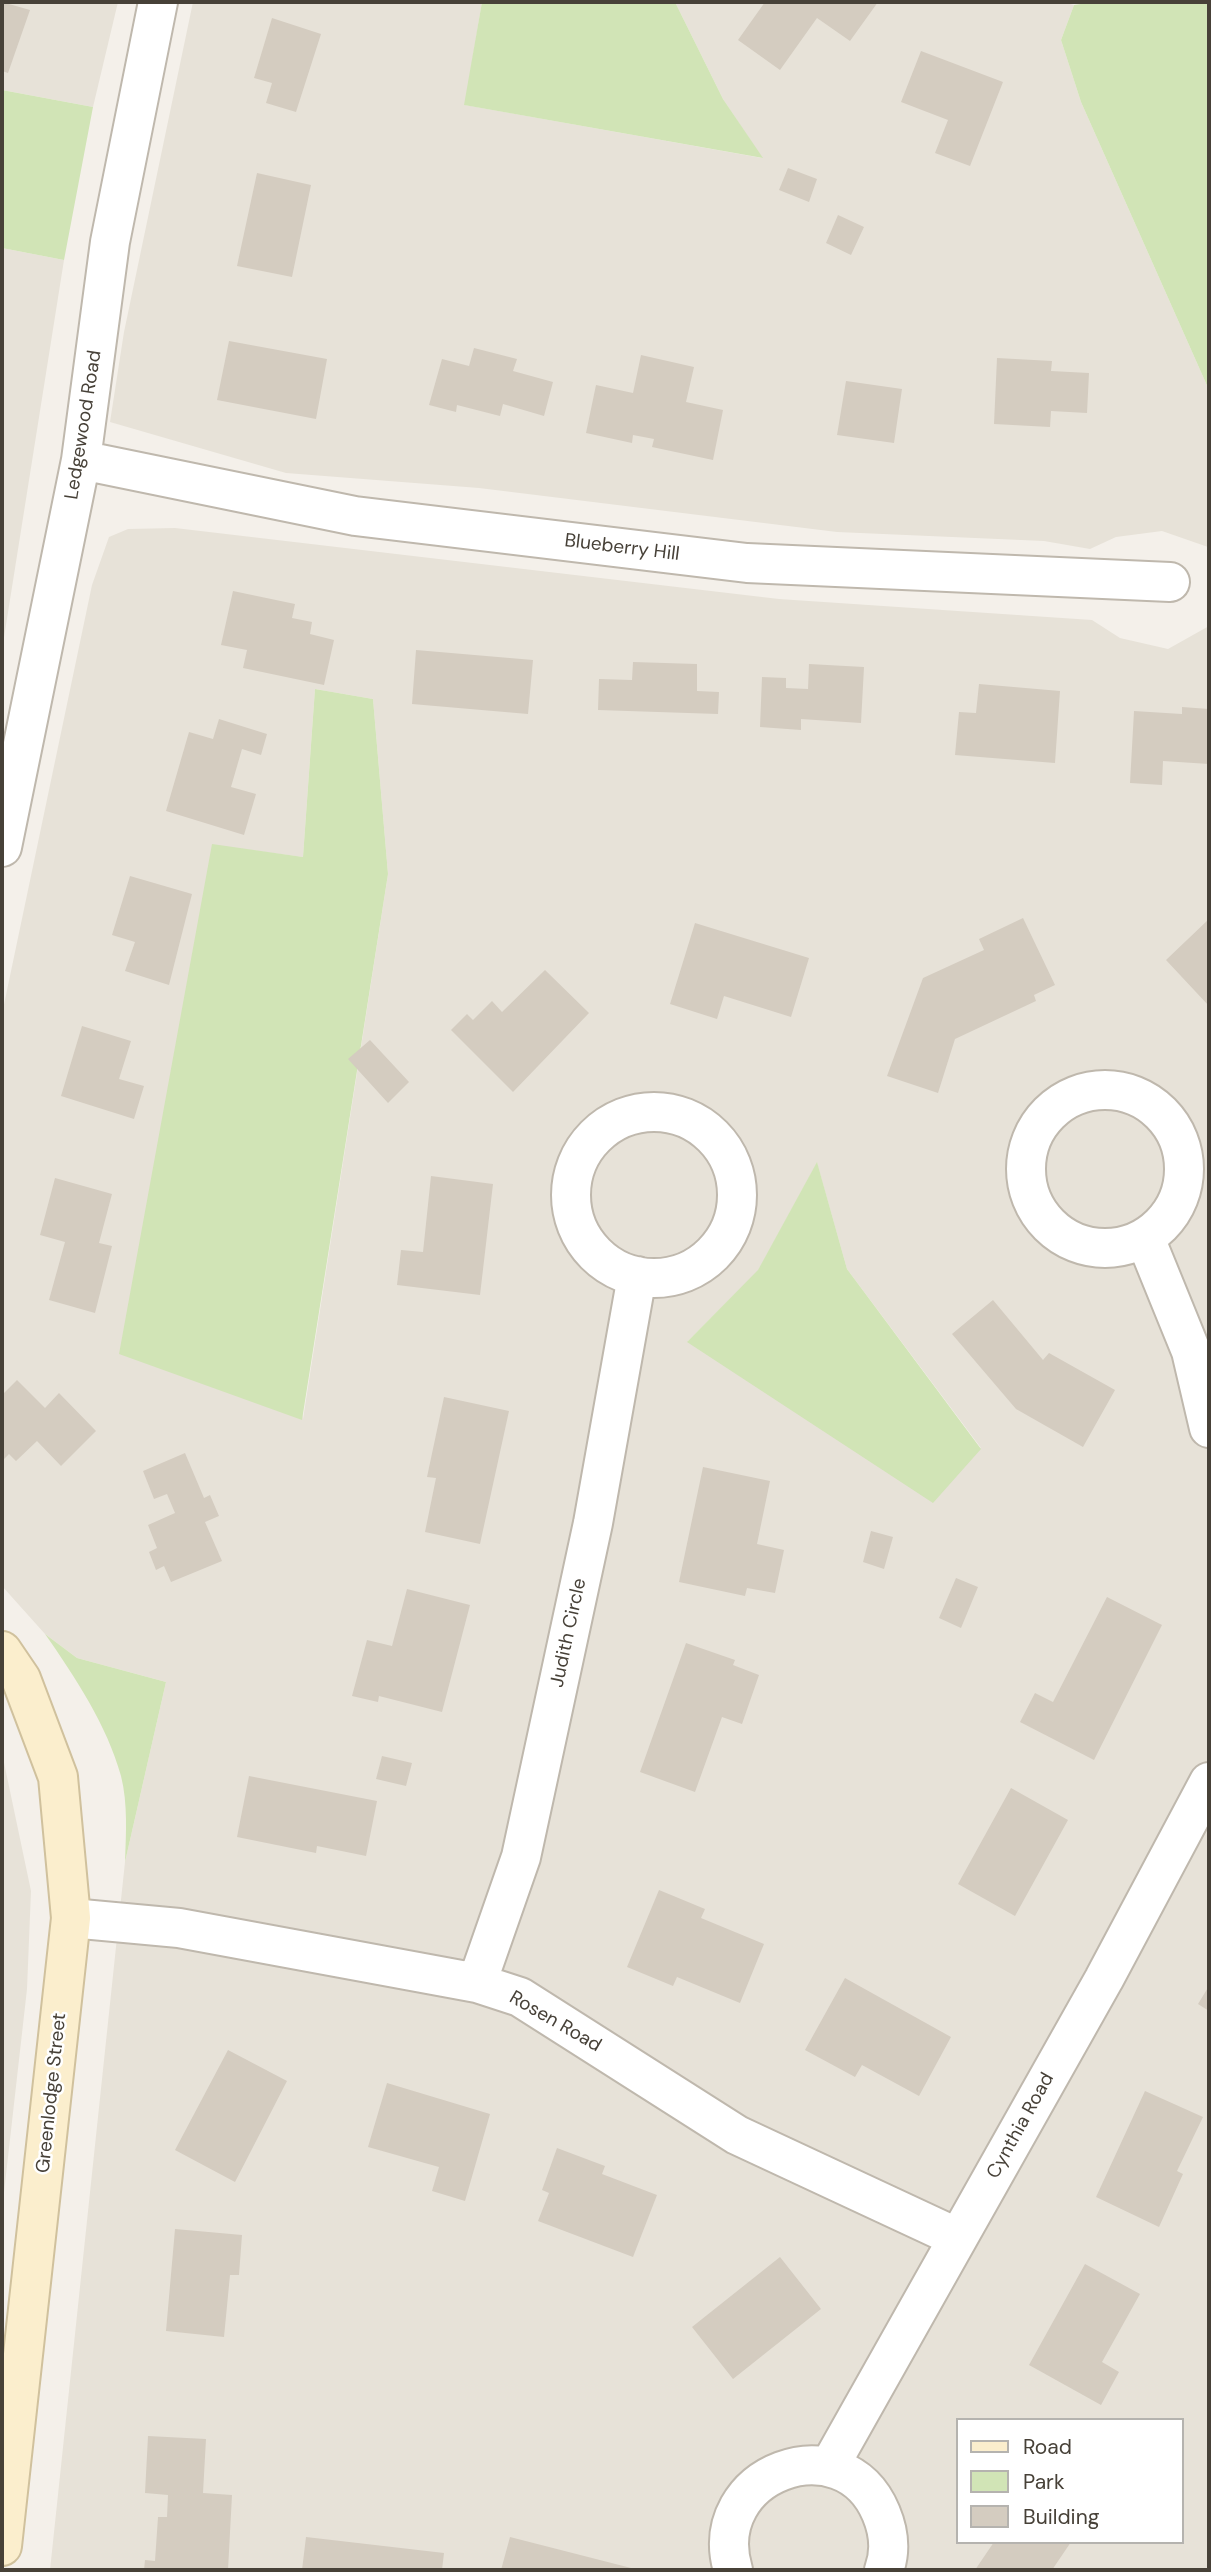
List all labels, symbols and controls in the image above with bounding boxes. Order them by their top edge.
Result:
street label: Ledgewood Road [61,349,107,501]
street label: Blueberry Hill [563,530,681,566]
street label: Judith Circle [546,1576,592,1690]
street label: Rosen Road [505,1987,605,2057]
street label: Greenlodge Street [32,2012,72,2174]
street label: Cynthia Road [983,2069,1059,2183]
legend [956,2418,1183,2544]
text: Road [1023,2433,1072,2461]
text: Park [1023,2468,1064,2496]
text: Building [1023,2503,1099,2531]

